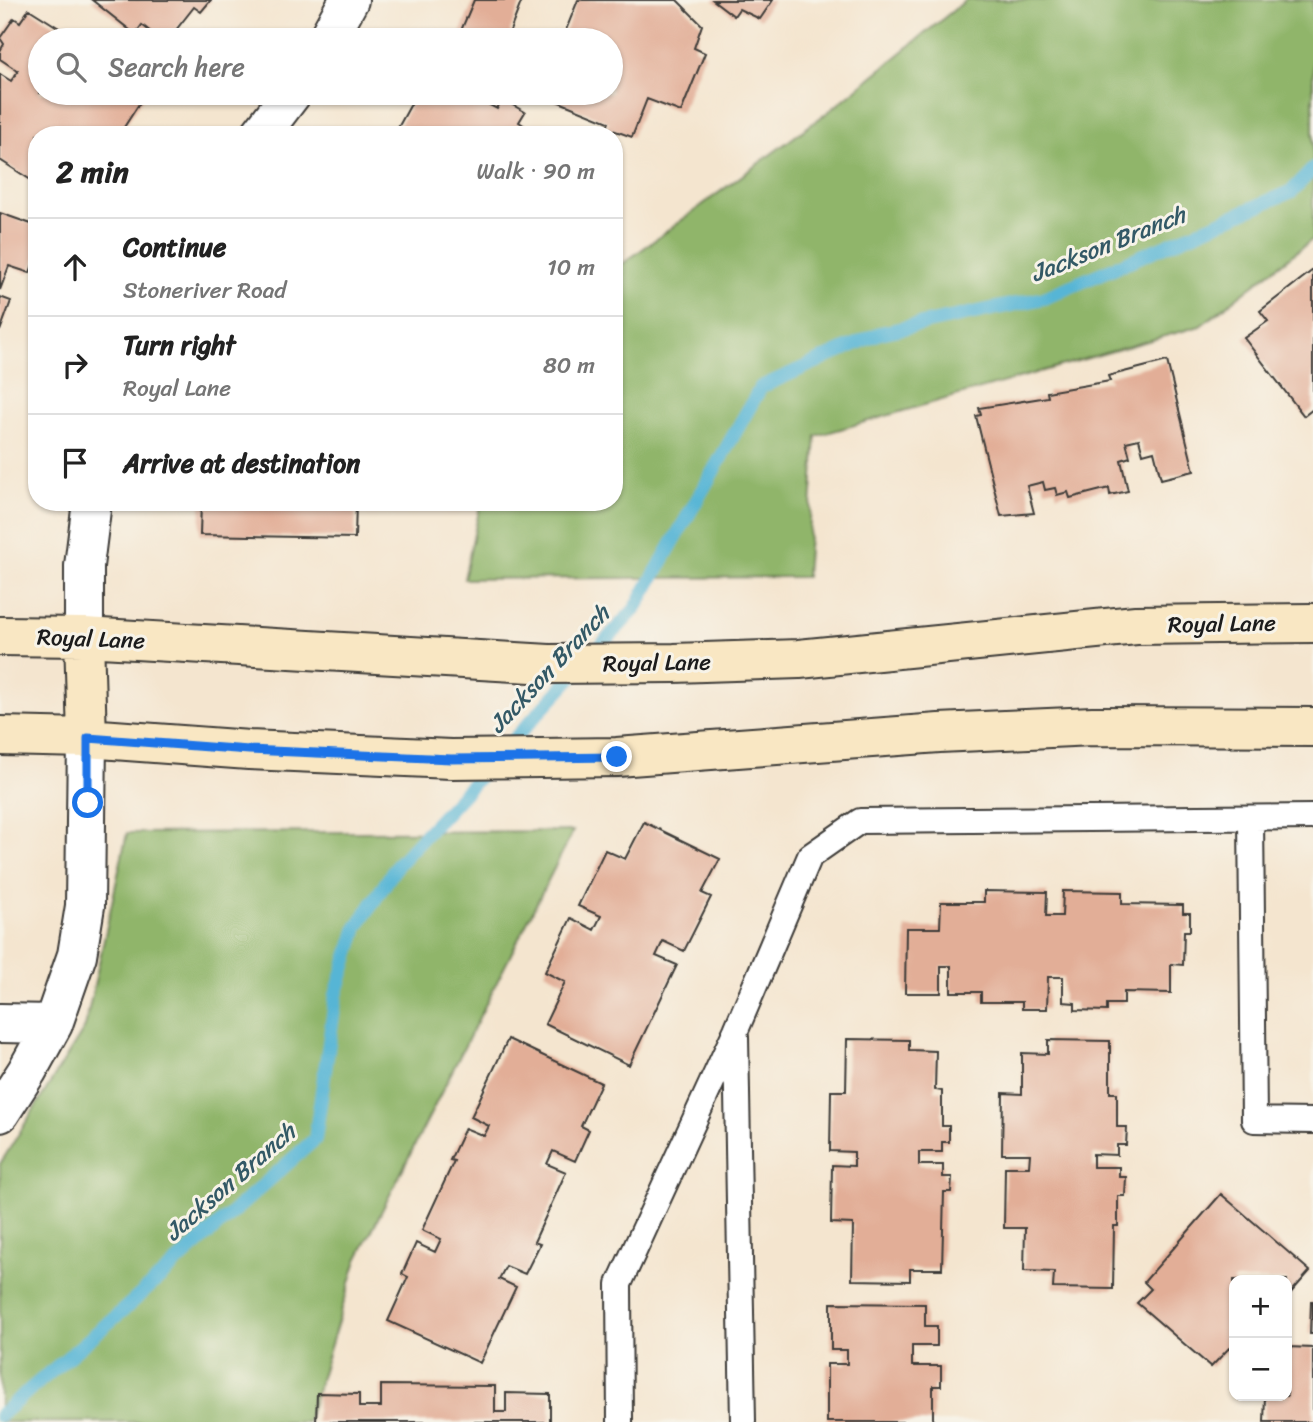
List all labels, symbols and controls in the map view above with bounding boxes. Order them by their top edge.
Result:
search box [28,28,623,105]
text: Search here [108,44,245,90]
icon: search [52,48,90,86]
text: 2 min [56,145,129,199]
text: Walk · 90 m [477,151,595,192]
water label: Jackson Branch [1024,193,1194,294]
text: Continue [123,224,226,270]
text: 10 m [547,247,595,288]
icon: ahead [56,248,94,286]
text: Stoneriver Road [123,270,286,311]
text: Turn right [123,322,236,368]
text: 80 m [543,345,595,386]
icon: right [56,346,94,384]
text: Royal Lane [123,368,231,409]
text: Arrive at destination [123,440,360,486]
icon: arrive [56,444,94,482]
water label: Jackson Branch [478,593,622,743]
street label: Royal Lane [1168,603,1277,645]
street label: Royal Lane [36,617,146,661]
street label: Royal Lane [603,642,712,684]
route end [601,741,632,772]
route start [72,787,103,818]
water label: Jackson Branch [154,1111,307,1252]
map controls [1229,1275,1292,1401]
button: + [1229,1275,1292,1338]
button: − [1229,1338,1292,1401]

